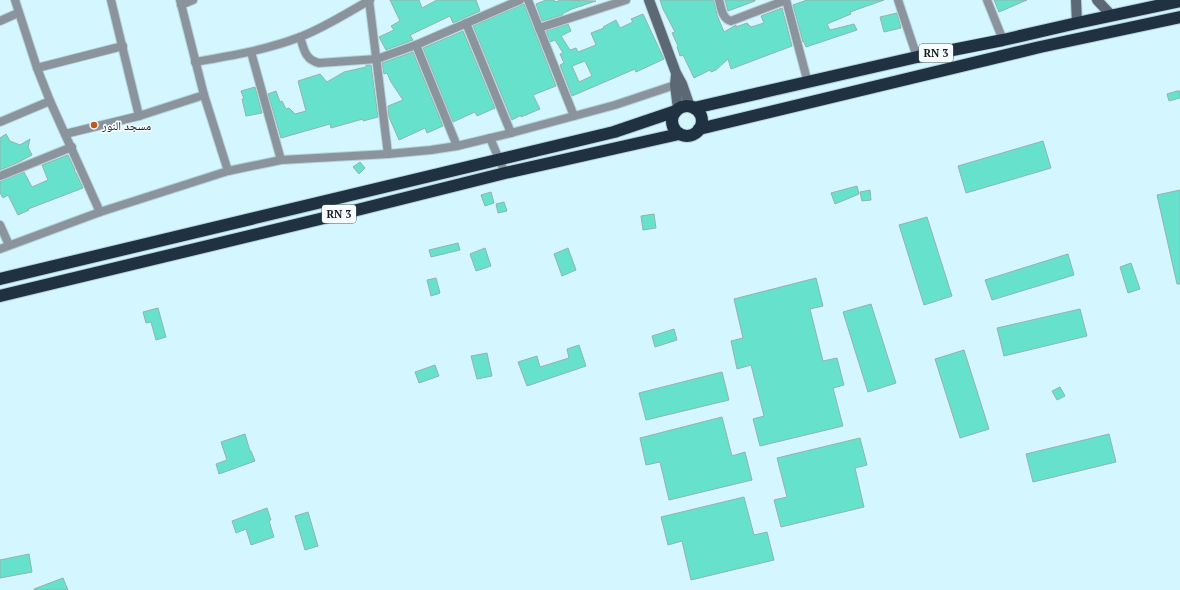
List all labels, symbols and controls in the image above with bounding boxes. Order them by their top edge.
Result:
road number: RN 3 [919,44,953,62]
place label: مسجد النور [101,118,151,133]
marker: مسجد النور [89,120,99,130]
road number: RN 3 [322,205,356,223]

